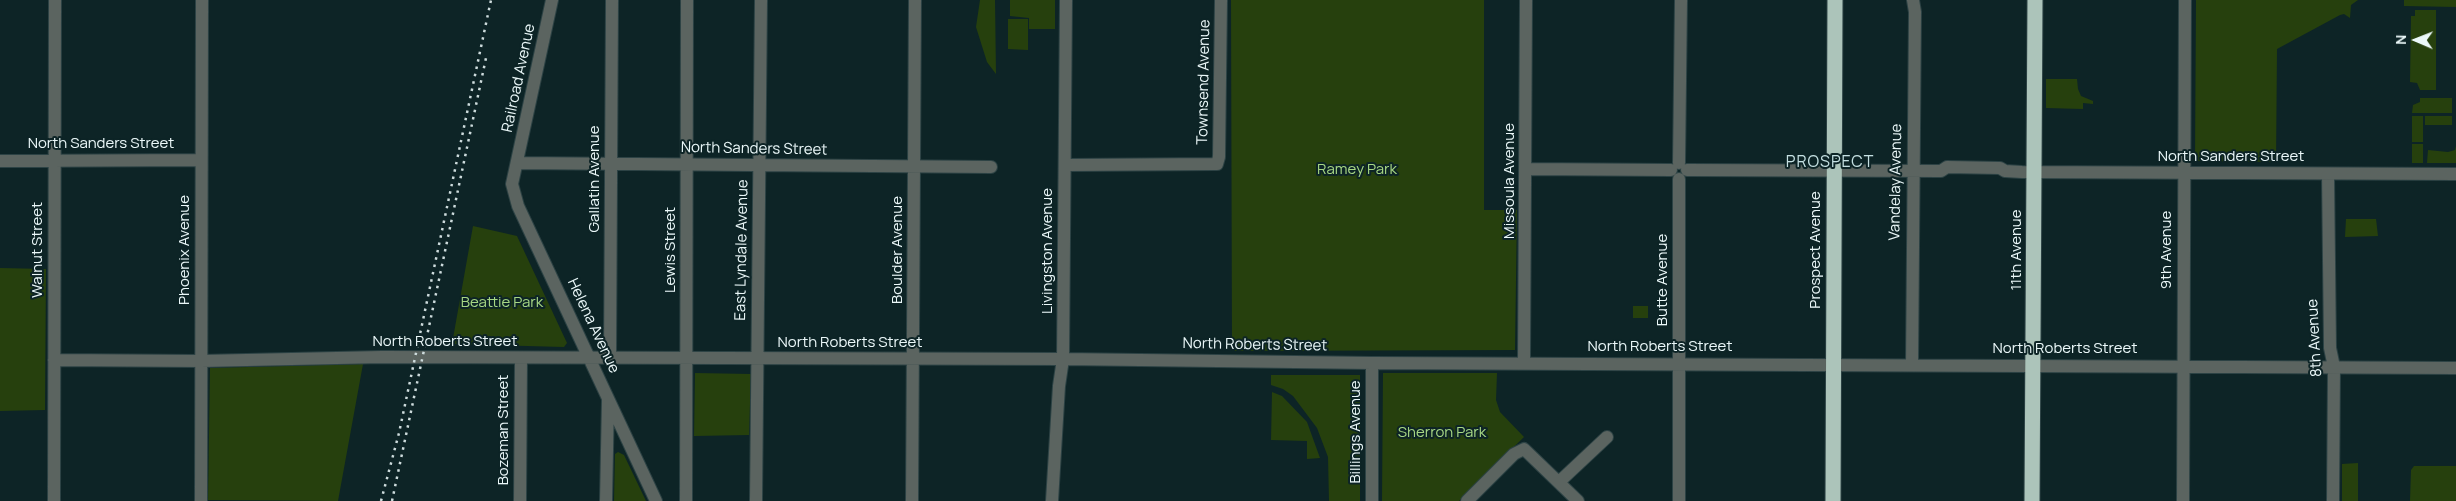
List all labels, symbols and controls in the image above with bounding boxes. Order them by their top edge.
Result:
north arrow [2391,15,2441,65]
street label: Townsend Avenue [1194,19,1214,145]
street label: Railroad Avenue [499,22,539,134]
text: N [2391,35,2410,45]
street label: Missoula Avenue [1501,123,1519,239]
street label: Vandelay Avenue [1886,123,1906,241]
street label: Gallatin Avenue [586,125,604,233]
street label: North Sanders Street [28,135,174,153]
street label: North Sanders Street [681,139,827,159]
street label: North Sanders Street [2158,148,2304,166]
district label: PROSPECT [1785,153,1875,173]
park label: Ramey Park [1317,161,1397,179]
street label: East Lyndale Avenue [732,179,752,321]
street label: Livingston Avenue [1039,188,1057,314]
street label: Prospect Avenue [1807,191,1825,309]
street label: Phoenix Avenue [176,195,194,305]
street label: Boulder Avenue [889,196,907,304]
street label: Walnut Street [29,202,47,298]
street label: Lewis Street [662,207,680,293]
street label: 11th Avenue [2008,210,2026,290]
street label: 9th Avenue [2158,211,2176,289]
street label: Butte Avenue [1654,234,1672,326]
street label: Helena Avenue [563,276,623,376]
park label: Beattie Park [461,294,543,312]
street label: 8th Avenue [2304,299,2326,377]
street label: North Roberts Street [373,333,517,351]
street label: North Roberts Street [778,334,922,352]
street label: North Roberts Street [1182,335,1328,355]
street label: North Roberts Street [1588,338,1732,356]
street label: North Roberts Street [1993,340,2137,358]
street label: Bozeman Street [495,375,513,485]
street label: Billings Avenue [1347,380,1365,484]
park label: Sherron Park [1398,424,1486,442]

